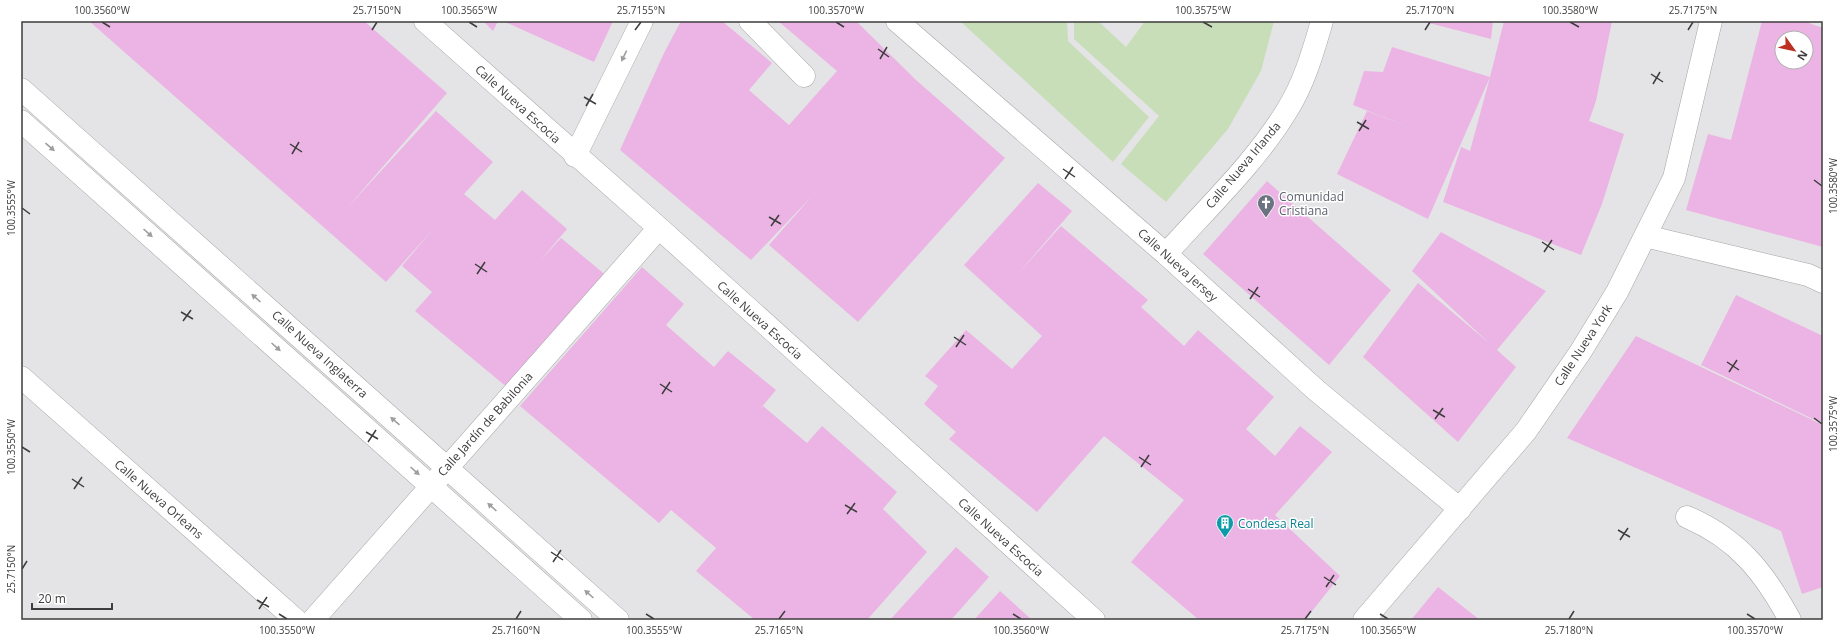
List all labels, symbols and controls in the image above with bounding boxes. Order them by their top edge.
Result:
text: 100.3560°W [74,3,131,17]
text: 25.7150°N [353,3,401,17]
text: 100.3565°W [441,3,498,17]
text: 25.7155°N [617,3,665,17]
text: 100.3570°W [808,3,865,17]
text: 100.3575°W [1175,3,1232,17]
text: 25.7170°N [1406,3,1454,17]
text: 100.3580°W [1542,3,1599,17]
text: 25.7175°N [1669,3,1717,17]
north arrow [1774,30,1814,70]
text: N [1794,48,1812,64]
one-way arrow [621,50,628,62]
street label: Calle Nueva Escocia [471,61,565,147]
street label: Calle Nueva Irlanda [1202,118,1284,212]
one-way arrow [45,142,55,151]
text: 100.3580°W [1826,157,1840,214]
text: 100.3555°W [4,179,18,236]
place label: Comunidad Cristiana [1279,188,1344,219]
church icon: Comunidad Cristiana [1256,193,1276,218]
street label: Calle Nueva Jersey [1134,224,1222,306]
one-way arrow [143,228,152,237]
street label: Calle Nueva Escocia [713,277,807,363]
one-way arrow [251,293,261,302]
street label: Calle Nueva York [1550,300,1616,389]
street label: Calle Nueva Inglaterra [268,306,372,402]
one-way arrow [271,343,281,352]
street label: Calle Jardín de Babilonia [433,368,537,480]
text: 100.3575°W [1826,395,1840,452]
one-way arrow [390,416,400,425]
text: 100.3550°W [4,418,18,475]
street label: Calle Nueva Orleans [111,456,207,543]
one-way arrow [410,466,420,476]
street label: Calle Nueva Escocia [954,494,1048,580]
one-way arrow [488,503,497,512]
building icon: Condesa Real [1215,513,1235,538]
place label: Condesa Real [1238,515,1314,532]
text: 25.7150°N [4,545,18,593]
scale bar [32,585,112,611]
one-way arrow [584,589,594,599]
text: 20 m [38,590,66,607]
text: 100.3550°W [259,623,316,637]
text: 25.7160°N [492,623,540,637]
text: 100.3555°W [626,623,683,637]
text: 25.7165°N [755,623,803,637]
text: 100.3560°W [993,623,1050,637]
text: 25.7175°N [1281,623,1329,637]
text: 100.3565°W [1360,623,1417,637]
text: 25.7180°N [1545,623,1593,637]
text: 100.3570°W [1727,623,1784,637]

